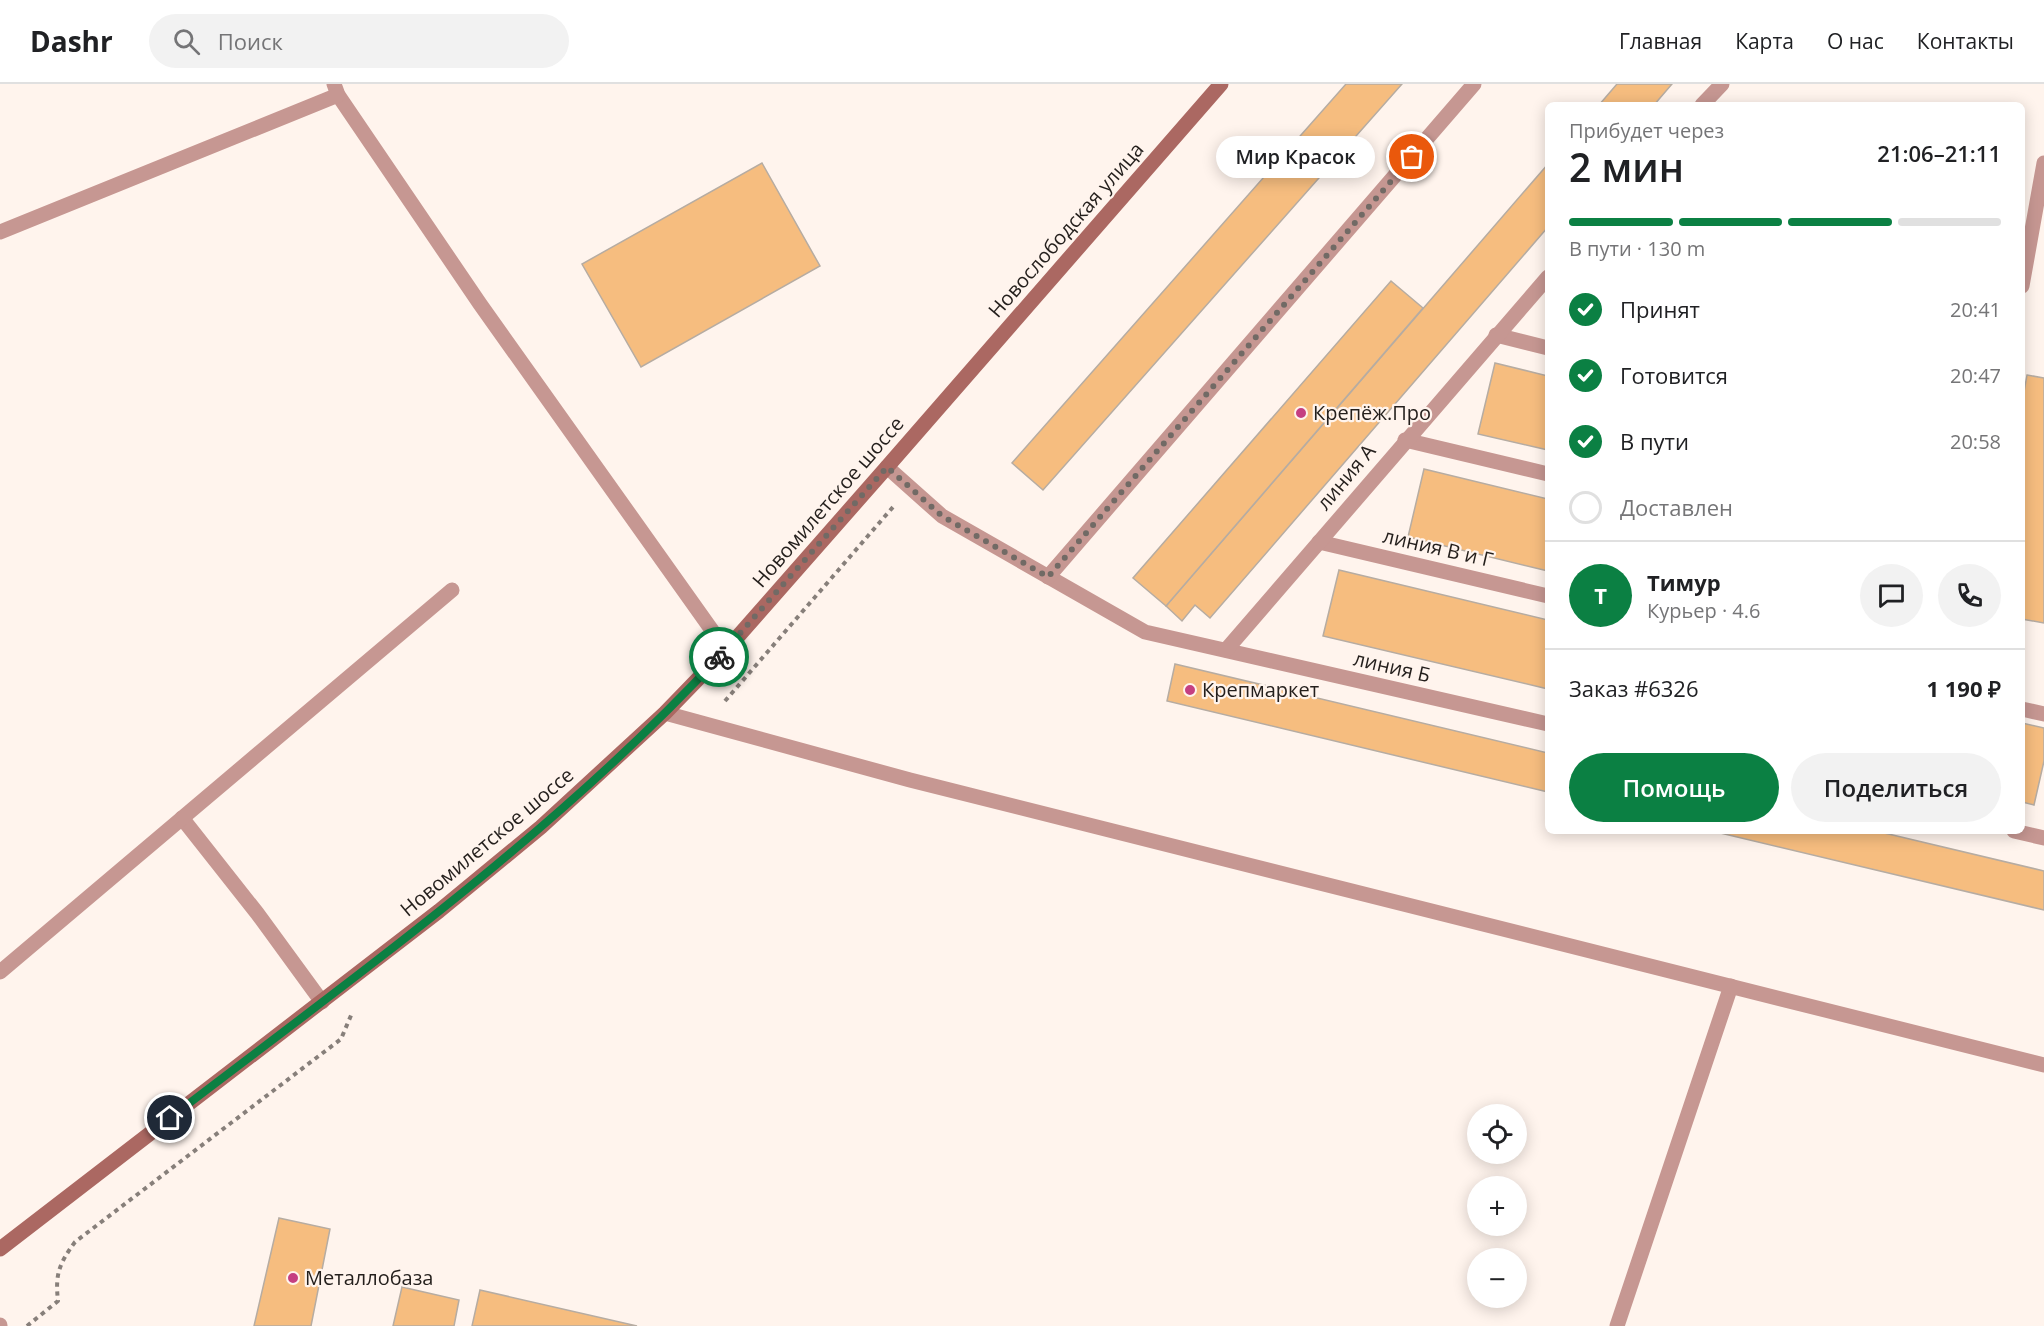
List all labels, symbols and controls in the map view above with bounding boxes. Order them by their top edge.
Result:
search box [149,14,569,68]
text: Dashr [30,22,113,60]
icon: search [170,25,203,58]
text: Поиск [218,26,283,56]
text: Главная [1619,27,1702,55]
text: Карта [1735,27,1794,55]
text: О нас [1827,27,1884,55]
text: Контакты [1917,27,2014,55]
text: Прибудет через [1569,117,1724,144]
pin [1386,131,1437,182]
street label: Новослободская улица [982,136,1149,323]
callout: Мир Красок [1217,136,1376,178]
text: 21:06–21:11 [1877,138,2001,168]
icon: bag [1395,140,1428,173]
text: 2 мин [1569,140,1684,193]
text: Мир Красок [1235,143,1356,170]
text: В пути · 130 m [1569,235,1705,262]
icon: check [1569,293,1602,326]
text: Принят [1620,294,1700,324]
text: 20:41 [1950,296,2001,323]
icon: check [1569,359,1602,392]
text: Готовится [1620,360,1728,390]
text: 20:47 [1950,362,2001,389]
place label: Крепёж.Про [1313,399,1431,426]
marker: Крепёж.Про [1294,406,1308,420]
street label: Новомилетское шоссе [746,410,909,593]
icon: check [1569,425,1602,458]
text: В пути [1620,426,1689,456]
text: 20:58 [1950,428,2001,455]
street label: линия А [1310,438,1381,515]
text: Доставлен [1620,492,1733,522]
street label: линия В и Г [1380,522,1496,573]
button: chat [1860,564,1923,627]
button: phone [1938,564,2001,627]
text: Тимур [1647,567,1721,597]
text: Т [1594,580,1607,610]
text: Курьер · 4.6 [1647,597,1761,624]
courier [689,627,749,687]
icon: bike [703,641,736,674]
street label: линия Б [1351,645,1433,688]
text: Заказ #6326 [1569,673,1699,703]
text: 1 190 ₽ [1926,673,2001,703]
place label: Крепмаркет [1202,676,1319,703]
marker: Крепмаркет [1183,683,1197,697]
button: Помощь [1569,753,1779,822]
button: Поделиться [1791,753,2001,822]
street label: Новомилетское шоссе [394,761,579,922]
pin [144,1092,195,1143]
icon: home [153,1101,186,1134]
map controls [1467,1104,1527,1308]
button: locate [1467,1104,1527,1164]
button: + [1467,1176,1527,1236]
button: − [1467,1248,1527,1308]
place label: Металлобаза [305,1264,433,1291]
marker: Металлобаза [286,1271,300,1285]

